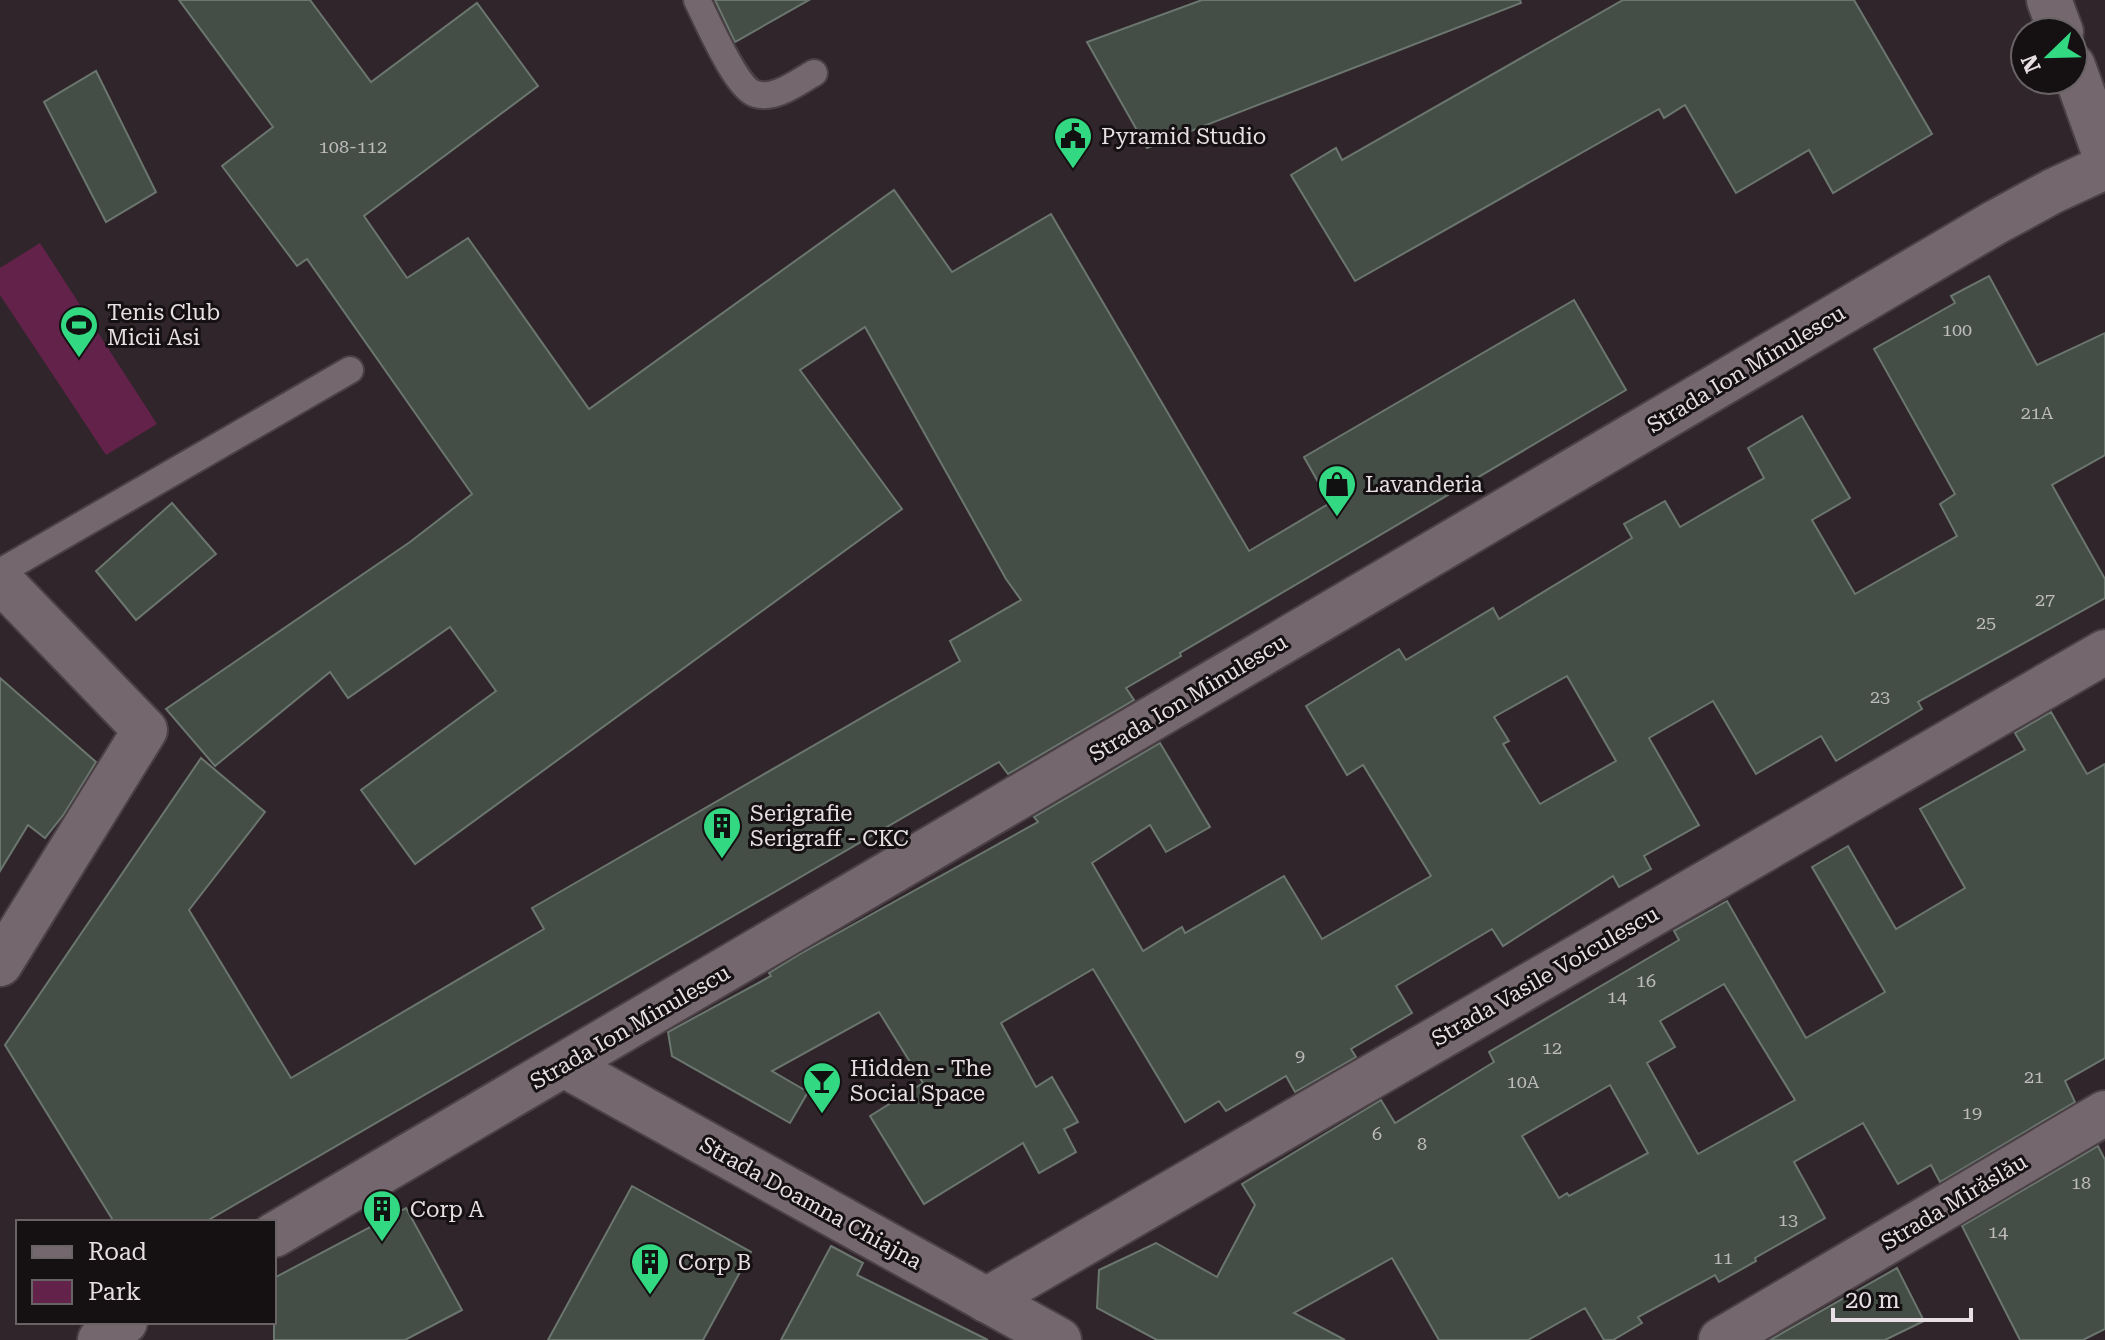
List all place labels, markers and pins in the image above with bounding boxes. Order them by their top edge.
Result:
public building icon: Pyramid Studio [1052,115,1094,170]
place label: Pyramid Studio [1101,124,1266,149]
place label: Tenis Club Micii Asi [107,300,220,350]
sports icon: Tenis Club Micii Asi [58,304,100,359]
shop icon: Lavanderia [1316,463,1358,518]
place label: Lavanderia [1365,472,1483,497]
place label: Serigrafie Serigraff - CKC [750,801,909,851]
building icon: Serigrafie Serigraff - CKC [701,805,743,860]
place label: Hidden - The Social Space [850,1056,992,1106]
bar icon: Hidden - The Social Space [801,1060,843,1115]
building icon: Corp A [361,1188,403,1243]
place label: Corp A [410,1197,484,1222]
building icon: Corp B [629,1241,671,1296]
place label: Corp B [678,1250,751,1275]

